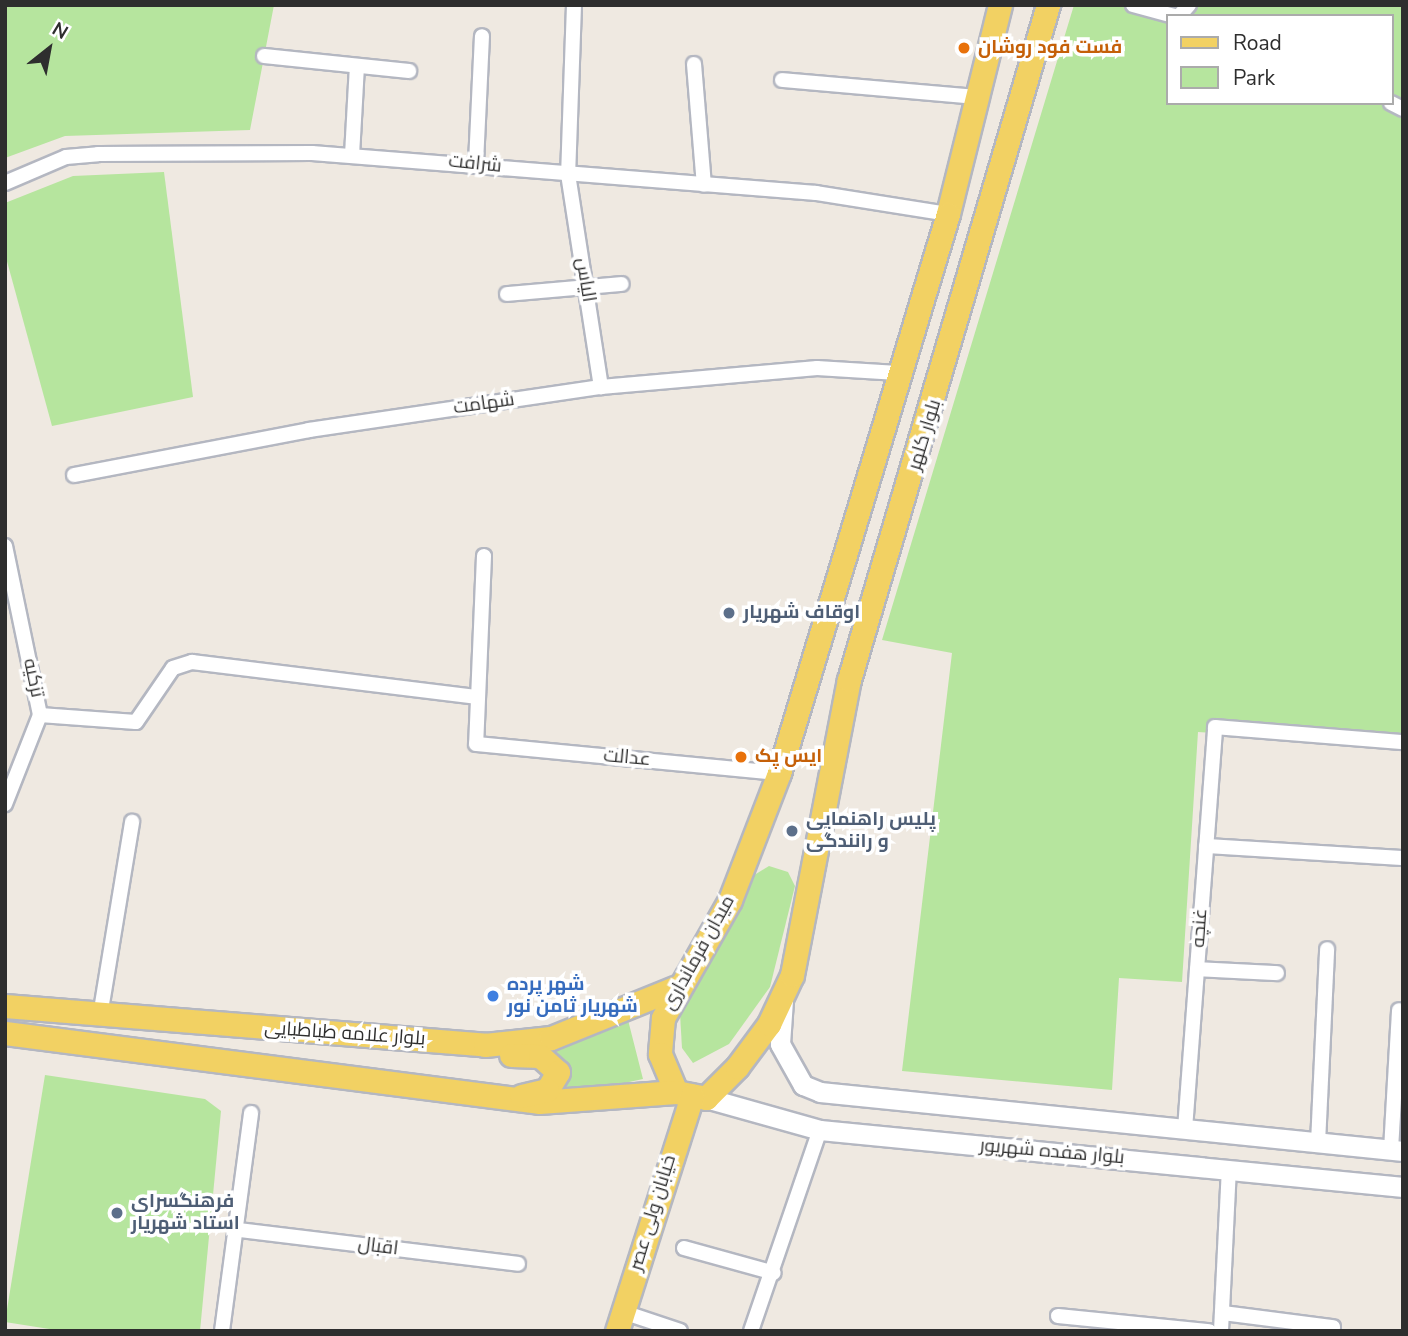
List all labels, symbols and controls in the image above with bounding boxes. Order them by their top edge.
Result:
north arrow [14,14,84,84]
legend [1166,14,1394,105]
text: N [47,16,73,46]
text: Road [1233,29,1282,57]
place label: فست فود روشان [978,37,1122,59]
marker: فست فود روشان [956,40,972,56]
text: Park [1233,64,1275,92]
street label: شرافت [447,150,503,178]
street label: الیاس [570,256,600,304]
street label: شهامت [452,388,516,420]
street label: بلوار کلهر [903,397,947,473]
place label: اوقاف شهریار [743,602,860,624]
marker: اوقاف شهریار [721,605,737,621]
street label: تزکیه [18,656,48,700]
street label: عدالت [602,745,652,771]
place label: ایس پک [755,746,822,768]
marker: ایس پک [733,749,749,765]
place label: پلیس راهنمایی و رانندگی [806,809,936,853]
marker: پلیس راهنمایی و رانندگی [784,823,800,839]
street label: میدان فرمانداری [658,891,740,1015]
street label: غنچه [1187,908,1213,948]
place label: شهر پرده شهریار ثامن نور [507,974,638,1018]
marker: شهر پرده شهریار ثامن نور [485,988,501,1004]
street label: بلوار علامه طباطبایی [264,1017,426,1051]
street label: بلوار هفده شهریور [979,1134,1125,1170]
street label: خیابان ولی عصر [625,1152,681,1274]
place label: فرهنگسرای استاد شهریار [131,1191,240,1235]
marker: فرهنگسرای استاد شهریار [109,1205,125,1221]
street label: اقبال [357,1233,399,1261]

